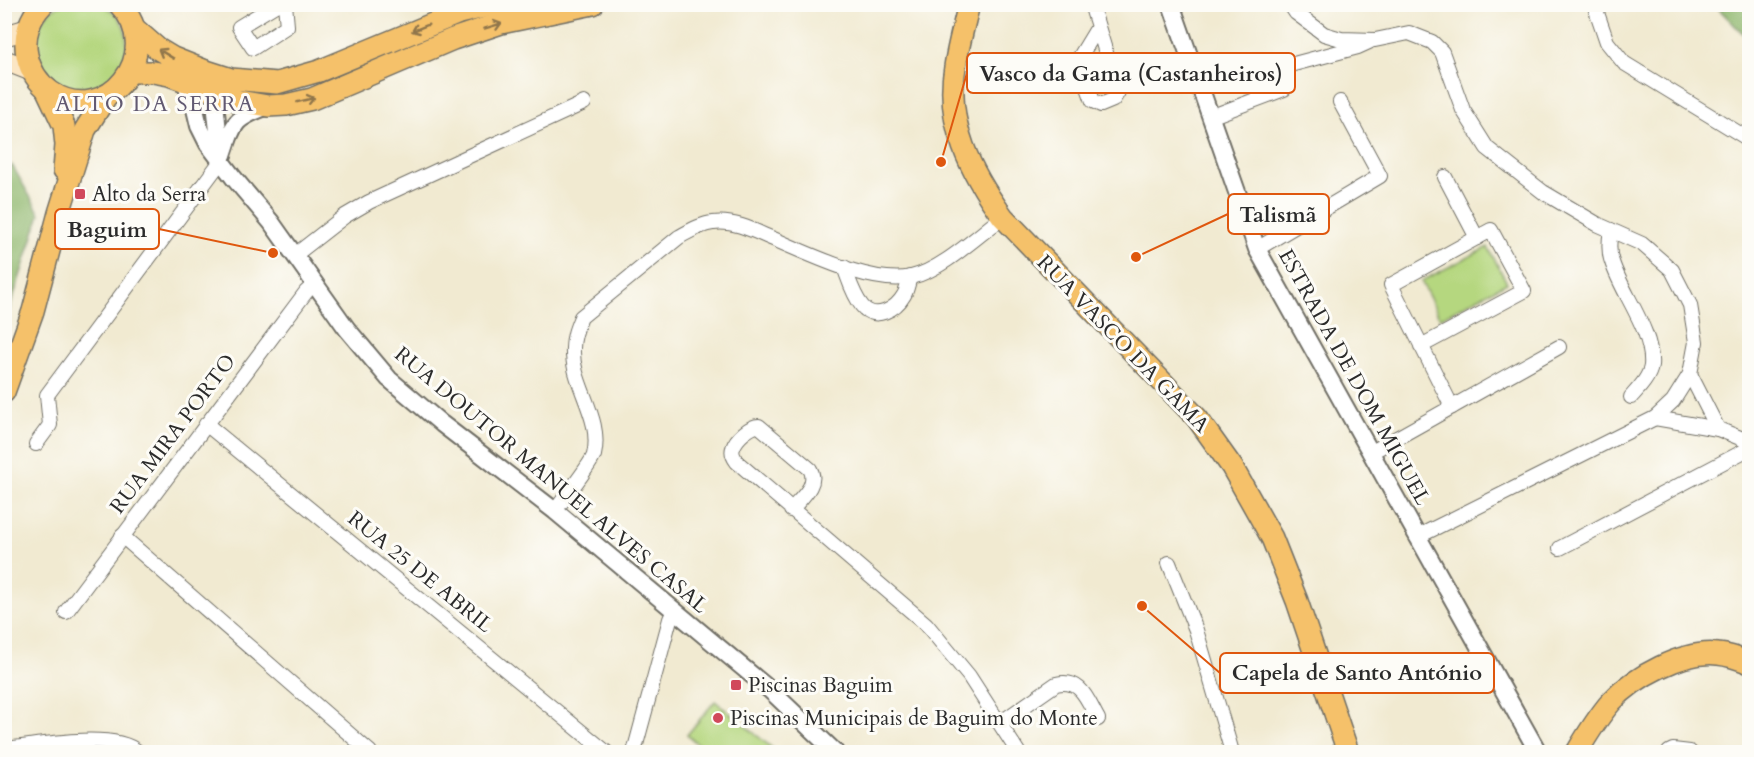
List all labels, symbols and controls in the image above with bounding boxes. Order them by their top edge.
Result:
one-way arrow [483,20,502,31]
one-way arrow [412,23,430,34]
one-way arrow [158,47,175,59]
callout: Vasco da Gama (Castanheiros) [967,53,1295,93]
text: Vasco da Gama (Castanheiros) [979,59,1283,89]
district label: ALTO DA SERRA [55,89,255,119]
one-way arrow [296,94,315,106]
place label: Alto da Serra [92,180,206,209]
marker: Alto da Serra [73,187,87,201]
callout: Talismã [1228,194,1329,234]
text: Talismã [1239,200,1317,230]
callout: Baguim [55,209,159,249]
text: Baguim [67,215,148,245]
street label: ESTRADA DE DOM MIGUEL [1271,244,1437,511]
street label: RUA VASCO DA GAMA [1030,249,1216,439]
street label: RUA DOUTOR MANUEL ALVES CASAL [388,340,714,620]
street label: RUA MIRA PORTO [103,348,243,520]
street label: RUA 25 DE ABRIL [341,504,499,640]
callout: Capela de Santo António [1220,653,1494,693]
text: Capela de Santo António [1232,658,1482,688]
place label: Piscinas Baguim [748,671,893,700]
marker: Piscinas Baguim [729,678,743,692]
place label: Piscinas Municipais de Baguim do Monte [730,704,1098,733]
marker: Piscinas Municipais de Baguim do Monte [711,711,725,725]

